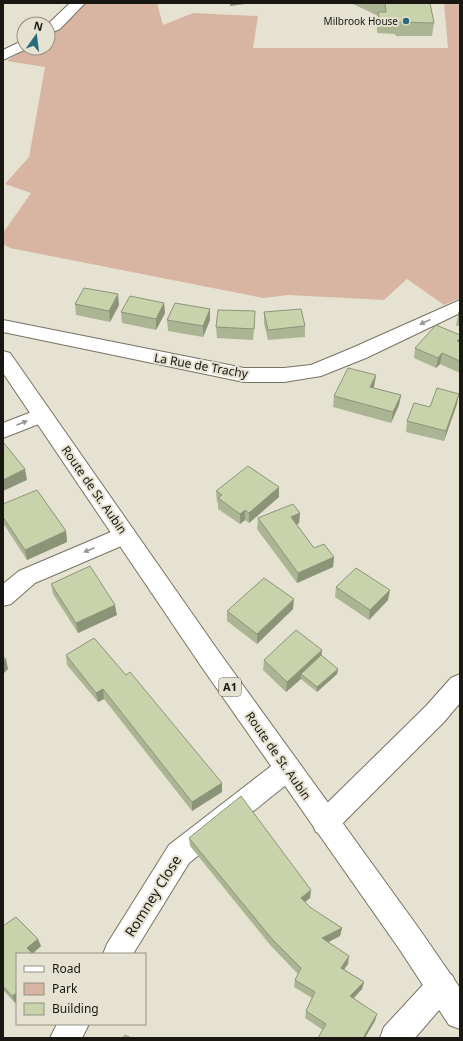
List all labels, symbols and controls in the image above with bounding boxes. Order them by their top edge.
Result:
place label: Milbrook House [324,14,398,28]
north arrow [16,16,56,56]
marker: Milbrook House [401,16,411,26]
text: N [32,17,45,34]
one-way arrow [419,319,430,325]
street label: La Rue de Trachy [153,349,250,382]
one-way arrow [17,420,28,426]
street label: Route de St. Aubin [58,442,131,537]
one-way arrow [84,547,95,553]
road number: A1 [219,678,241,696]
street label: Route de St. Aubin [242,708,315,803]
street label: Romney Close [120,851,185,940]
legend [16,953,146,1025]
text: Road [52,960,81,977]
text: Park [52,980,78,997]
text: Building [52,1000,99,1017]

